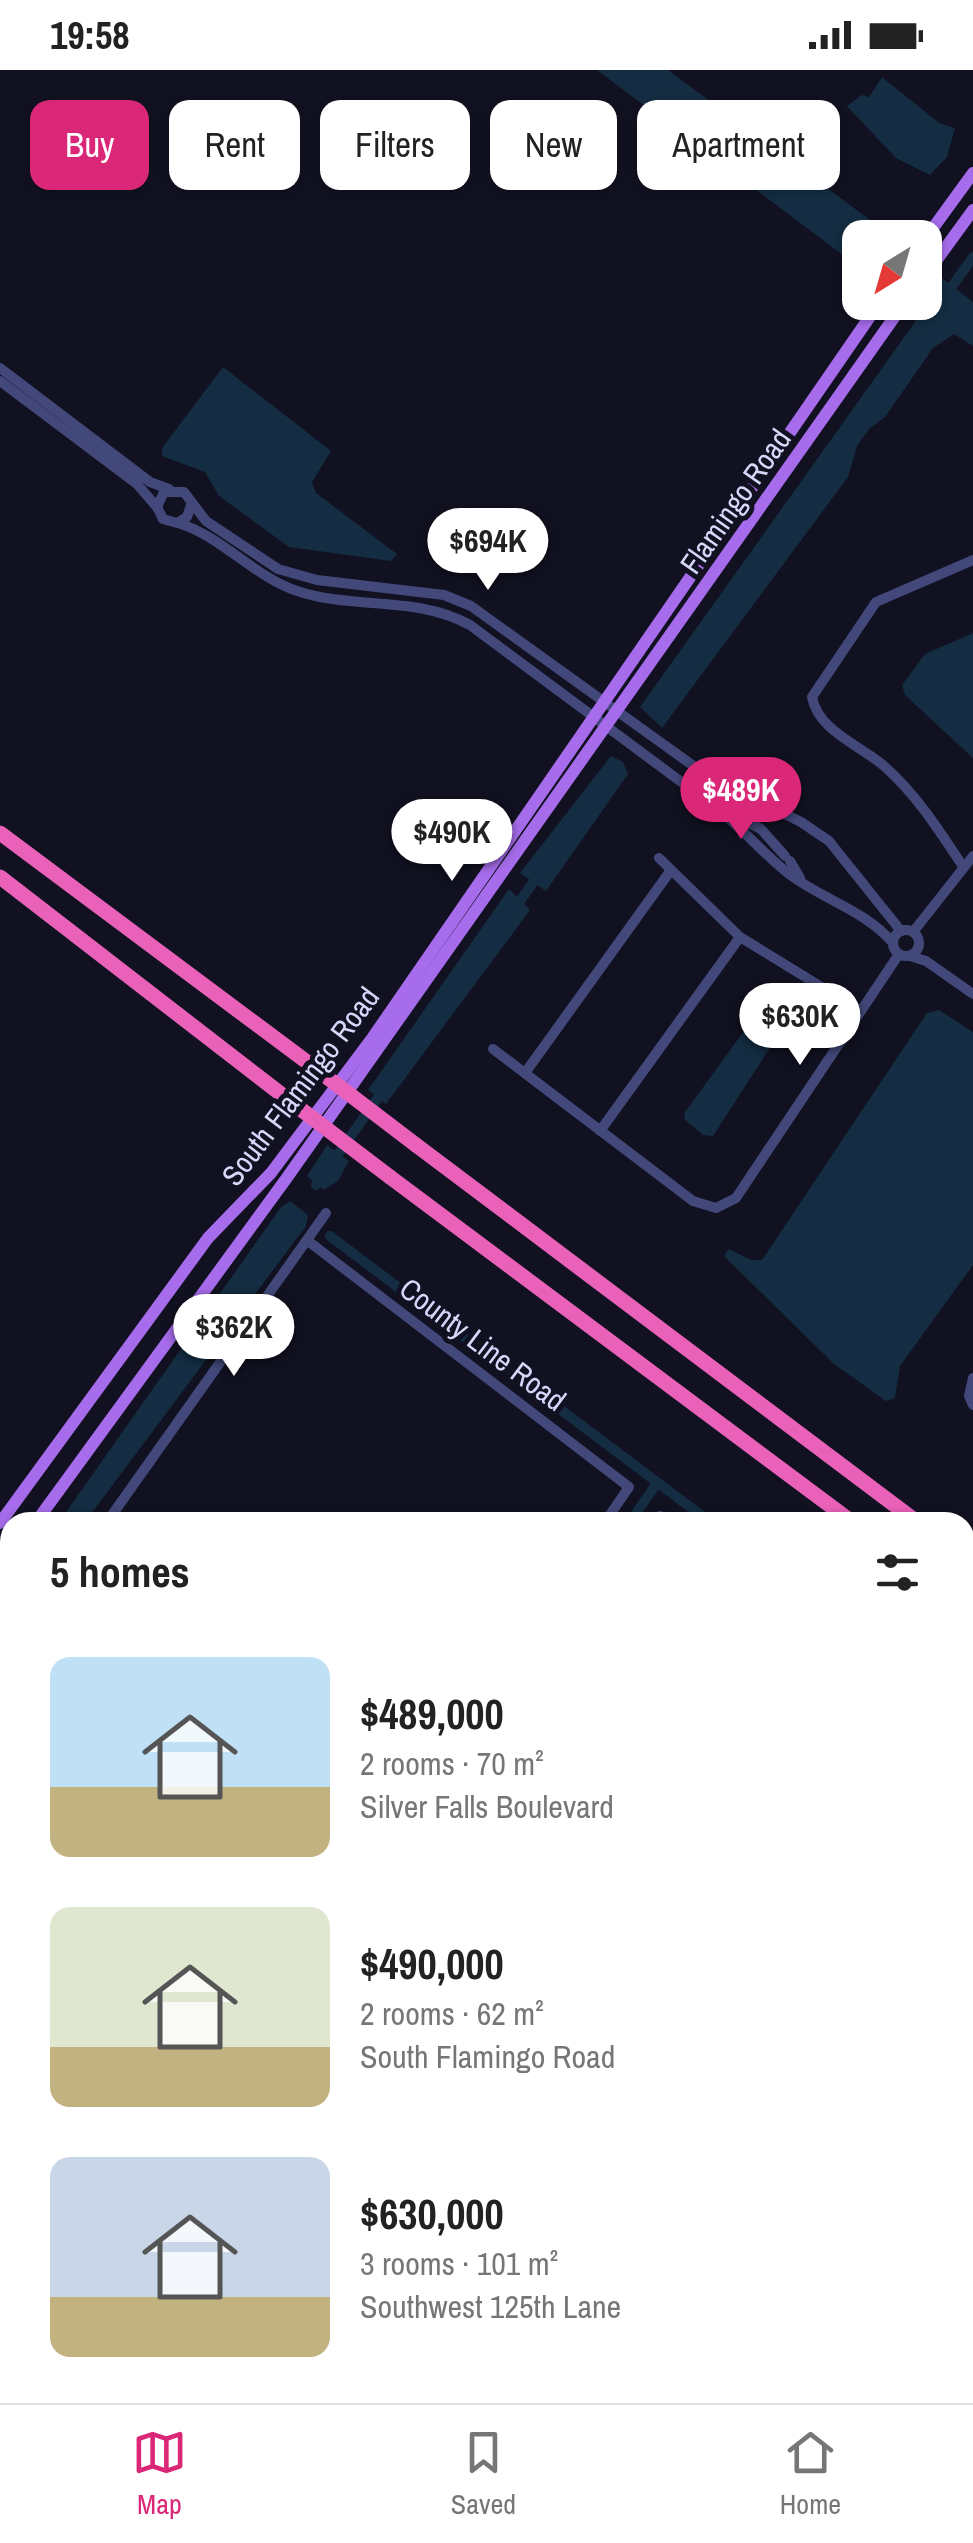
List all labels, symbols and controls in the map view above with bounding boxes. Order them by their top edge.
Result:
text: 19:58 [50,10,130,61]
chip: Buy [30,100,149,190]
chip: Rent [169,100,300,190]
chip: Filters [320,100,470,190]
chip: New [490,100,617,190]
chip: Apartment [637,100,840,190]
north arrow [842,220,942,320]
map controls [842,220,942,320]
street label: Flamingo Road [670,421,800,581]
pin: $694K [418,508,558,593]
text: $694K [449,519,527,562]
pin: $489K [671,757,811,842]
text: $489K [702,768,780,811]
pin: $490K [382,799,522,884]
text: $490K [413,810,491,853]
street label: South Flamingo Road [212,978,388,1194]
pin: $630K [730,983,870,1068]
text: $630K [761,994,839,1037]
street label: County Line Road [392,1268,574,1420]
pin: $362K [164,1294,304,1379]
text: $362K [195,1305,273,1348]
text: 5 homes [50,1544,190,1600]
icon: filters [870,1545,925,1600]
text: $489,000 [360,1686,504,1742]
icon: home [130,1697,250,1817]
text: 2 rooms · 70 m² [360,1742,544,1785]
text: Silver Falls Boulevard [360,1785,614,1828]
text: $490,000 [360,1936,504,1992]
icon: home [130,1947,250,2067]
text: 2 rooms · 62 m² [360,1992,544,2035]
text: South Flamingo Road [360,2035,615,2078]
text: $630,000 [360,2186,504,2242]
icon: home [130,2197,250,2317]
text: 3 rooms · 101 m² [360,2242,558,2285]
text: Southwest 125th Lane [360,2285,621,2328]
tab: Map [132,2425,187,2523]
tab: Saved [451,2425,516,2523]
tab: Home [780,2425,841,2523]

